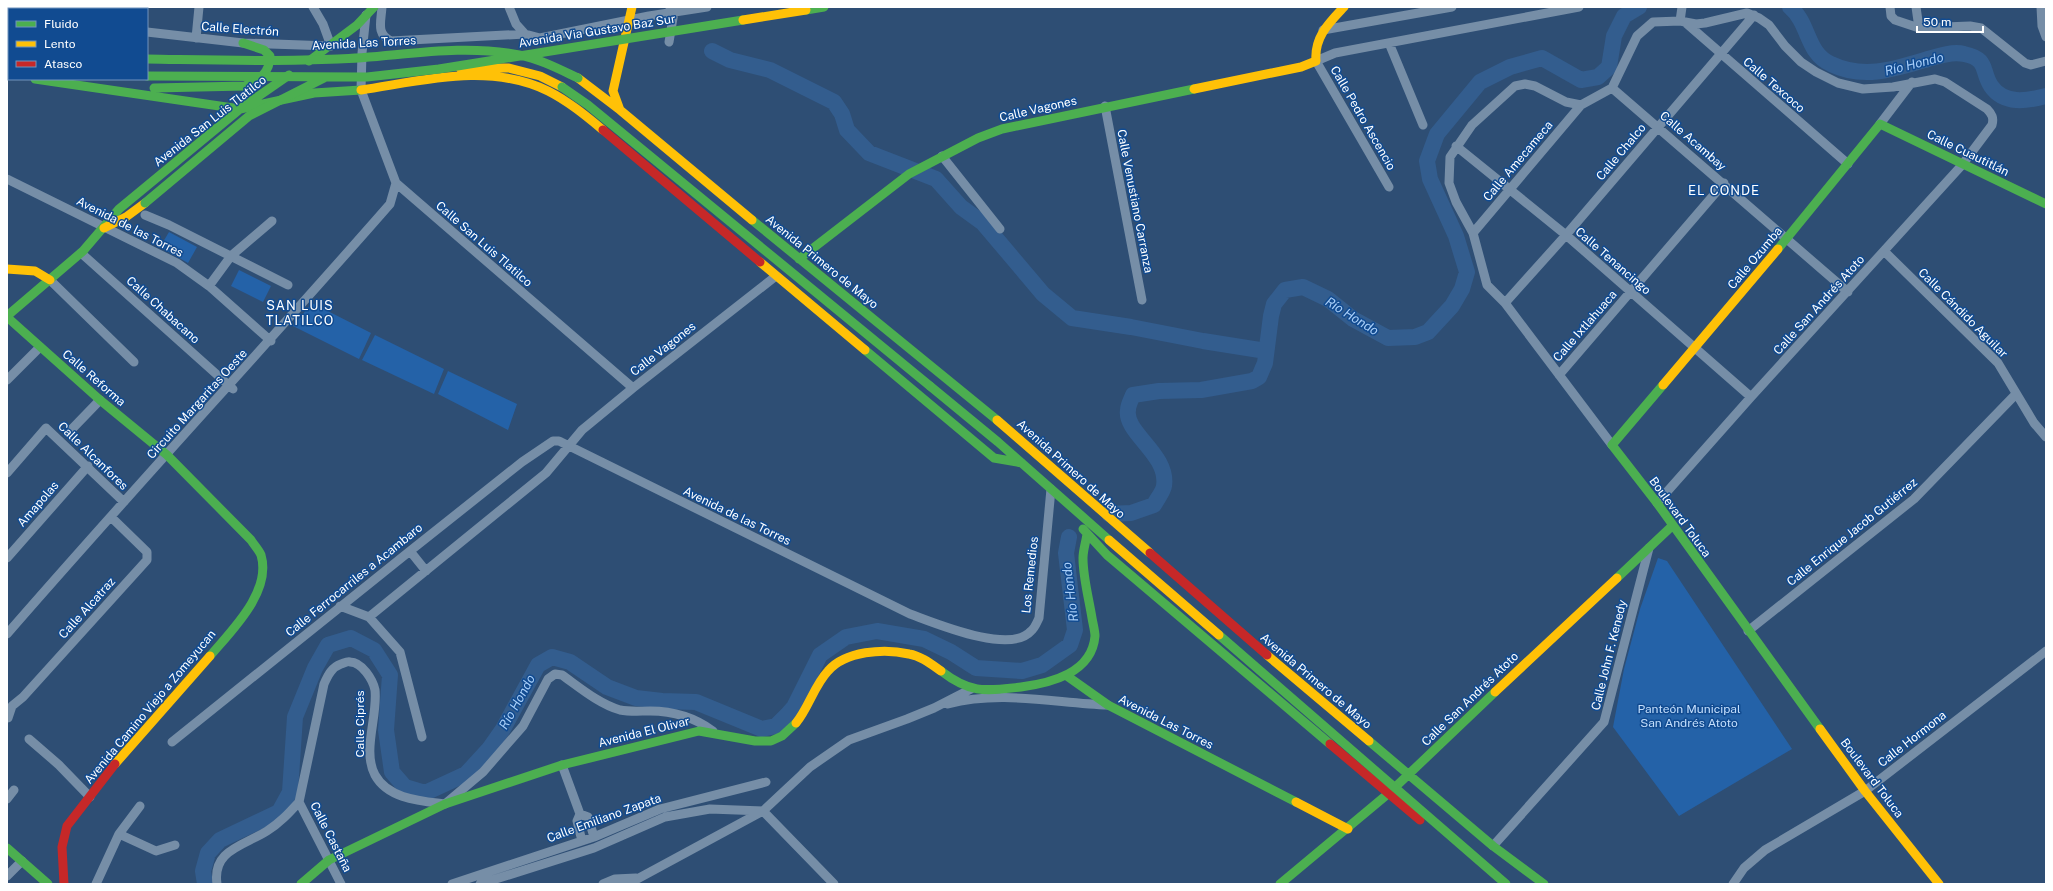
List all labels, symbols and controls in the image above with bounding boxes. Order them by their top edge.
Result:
legend [8,8,148,80]
scale bar [1917,8,1983,34]
street label: Avenida Via Gustavo Baz Sur [517,12,677,50]
text: 50 m [1923,15,1951,29]
text: Fluido [44,17,79,31]
street label: Calle Electrón [201,19,279,39]
street label: Avenida Las Torres [311,33,417,53]
text: Lento [44,37,76,51]
water label: Río Hondo [1883,49,1945,79]
street label: Calle Texcoco [1740,54,1808,116]
text: Atasco [44,57,83,71]
street label: Calle Pedro Ascencio [1327,63,1399,173]
street label: Avenida San Luis Tlatilco [151,73,269,169]
street label: Calle Vagones [998,93,1078,125]
street label: Calle Acambay [1657,108,1729,174]
street label: Calle Amecameca [1480,118,1556,204]
street label: Calle Chalco [1593,121,1649,183]
street label: Calle Cuautitlán [1925,127,2011,179]
street label: Calle Venustiano Carranza [1114,128,1156,274]
district label: EL CONDE [1688,183,1760,198]
street label: Avenida de las Torres [74,194,186,260]
street label: Calle San Luis Tlatilco [433,198,535,290]
street label: Avenida Primero de Mayo [763,212,881,312]
street label: Calle Tenancingo [1572,224,1654,298]
street label: Calle Ozumba [1725,224,1785,292]
street label: Calle San Andrés Atoto [1771,252,1867,358]
street label: Calle Cándido Aguilar [1915,265,2011,361]
street label: Calle Chabacano [124,274,203,347]
street label: Calle Ixtlahuaca [1550,288,1620,364]
water label: Río Hondo [1323,294,1381,338]
district label: SAN LUIS TLATILCO [266,298,334,328]
street label: Calle Vagones [628,319,698,379]
street label: Circuito Margaritas Oeste [144,346,250,462]
street label: Calle Reforma [60,347,128,409]
street label: Avenida Primero de Mayo [1014,417,1128,521]
street label: Calle Alcanfores [55,419,131,493]
street label: Boulevard Toluca [1646,474,1714,560]
street label: Calle Enrique Jacob Gutiérrez [1784,475,1920,589]
street label: Amapolas [14,478,62,530]
street label: Avenida de las Torres [681,484,793,548]
street label: Calle Ferrocarriles a Acambaro [283,520,425,640]
street label: Los Remedios [1019,536,1041,614]
water label: Río Hondo [1059,561,1081,623]
street label: Calle Alcatraz [56,574,118,641]
street label: Calle John F. Kenedy [1588,598,1630,712]
street label: Avenida Camino Viejo a Zomeyucan [81,627,219,787]
street label: Avenida Primero de Mayo [1258,630,1375,732]
street label: Calle San Andrés Atoto [1419,649,1521,749]
water label: Río Hondo [496,672,538,732]
street label: Calle Ciprés [353,690,367,758]
street label: Avenida Las Torres [1116,692,1216,752]
park label: Panteón Municipal San Andrés Atoto [1637,702,1741,730]
street label: Calle Hormona [1875,708,1949,770]
street label: Avenida El Olivar [597,714,691,750]
street label: Boulevard Toluca [1838,736,1906,820]
street label: Calle Emiliano Zapata [545,791,663,845]
street label: Calle Castaña [307,800,355,874]

